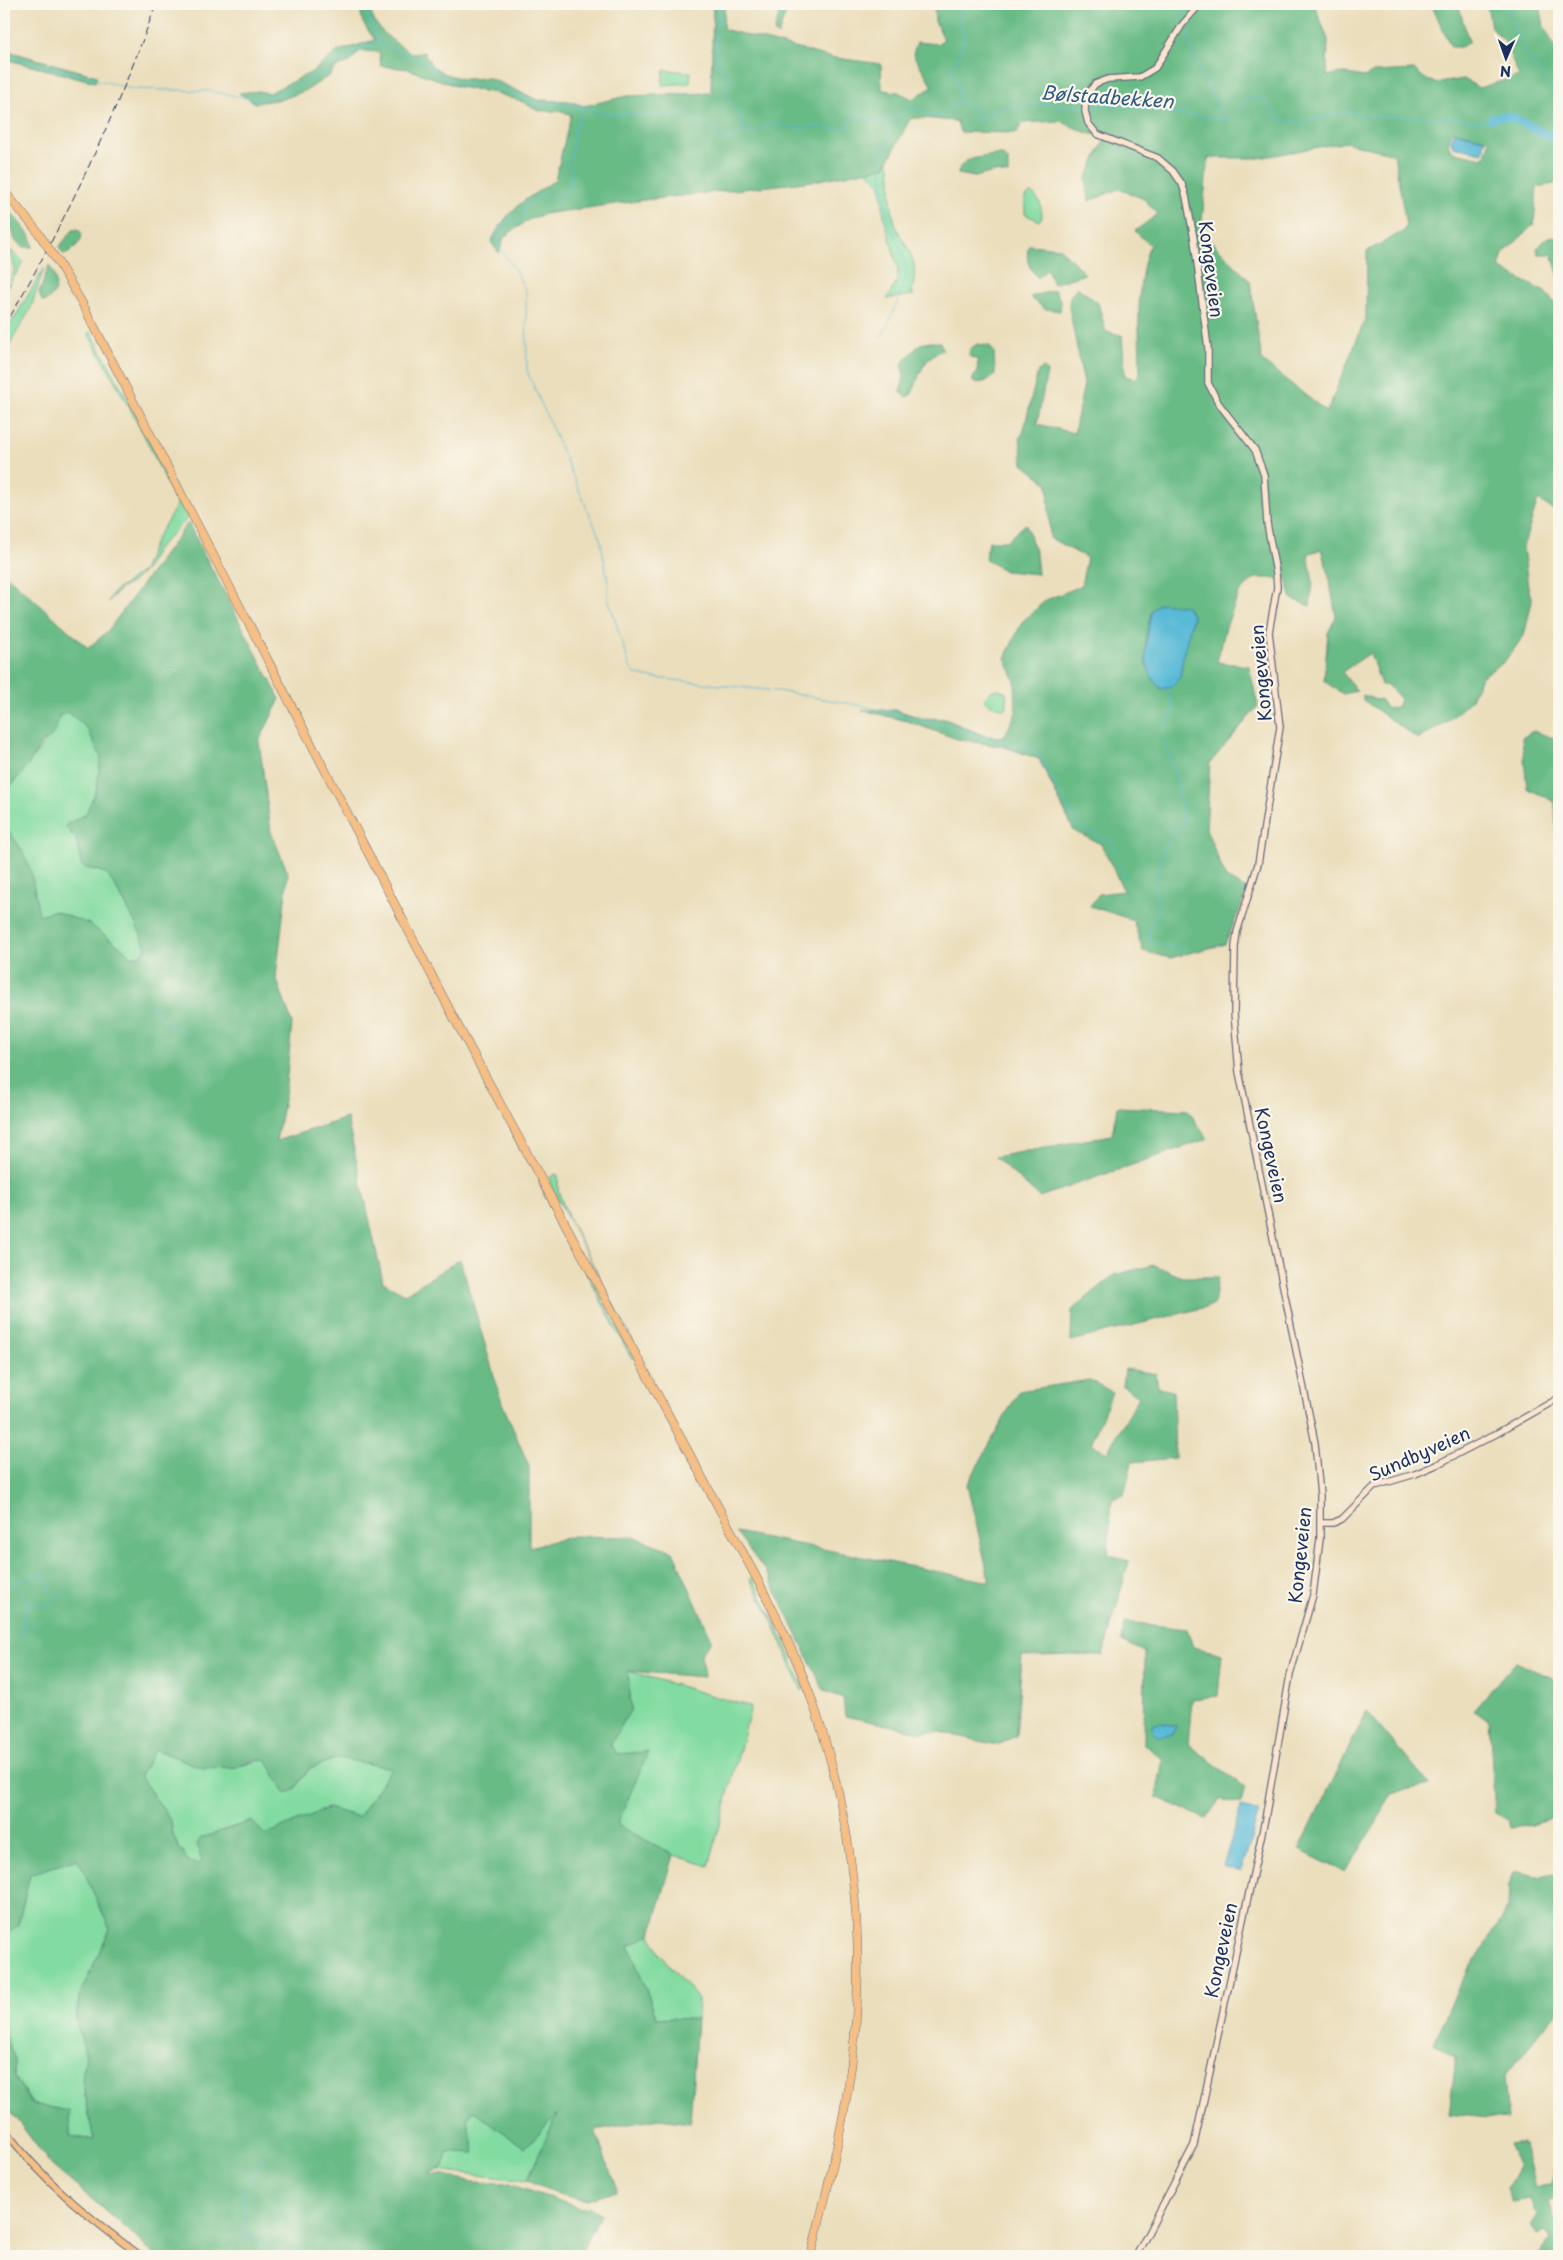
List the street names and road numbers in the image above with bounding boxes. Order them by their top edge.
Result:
street label: Kongeveien [1193,219,1231,319]
street label: Kongeveien [1242,623,1278,723]
street label: Kongeveien [1249,1105,1295,1205]
street label: Sundbyveien [1364,1419,1474,1487]
street label: Kongeveien [1280,1505,1318,1605]
street label: Kongeveien [1197,1900,1243,2000]

